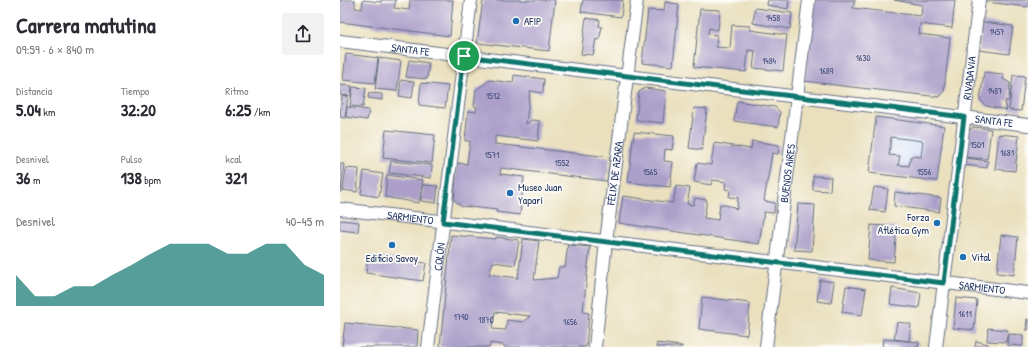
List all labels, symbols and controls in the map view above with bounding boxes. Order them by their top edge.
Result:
text: Carrera matutina [16,10,156,40]
house number: 1458 [766,12,780,24]
button: share [282,13,324,55]
place label: AFIP [524,14,541,28]
marker: AFIP [511,16,521,26]
house number: 1457 [990,26,1005,38]
pin [447,39,481,73]
text: 09:59 · 6 × 840 m [16,40,94,58]
street label: SANTA FE [391,40,430,59]
icon: arrive [453,45,475,67]
house number: 1630 [856,52,870,64]
house number: 1484 [762,55,777,67]
street label: RIVADAVIA [960,55,979,101]
house number: 1689 [819,65,834,77]
text: Distancia [16,84,52,98]
text: Tiempo [121,84,149,98]
text: Ritmo [225,84,248,98]
house number: 1487 [988,85,1003,97]
house number: 1512 [486,90,501,102]
text: 5.04 [16,98,41,121]
text: 32:20 [121,98,156,121]
text: 6:25 [225,98,251,121]
text: km [41,105,55,119]
text: /km [251,105,270,119]
street label: SANTA FE [974,112,1014,130]
house number: 1501 [970,139,984,151]
street label: FÉLIX DE AZARA [604,140,626,207]
street label: BUENOS AIRES [777,143,798,203]
house number: 1681 [1000,147,1014,159]
house number: 1571 [485,149,499,161]
text: Desnivel [16,152,49,166]
text: Pulso [121,152,142,166]
text: kcal [225,152,241,166]
house number: 1552 [554,157,570,169]
text: 36 [16,166,30,189]
text: 138 [121,166,142,189]
text: 321 [225,166,247,189]
house number: 1565 [643,166,657,178]
house number: 1556 [917,166,932,178]
text: m [30,173,40,187]
text: bpm [142,173,161,187]
place label: Museo Juan Yaparí [518,180,562,207]
marker: Museo Juan Yaparí [505,188,515,198]
street label: SARMIENTO [387,208,434,227]
place label: Forza Atlética Gym [878,210,930,237]
text: Desnivel [16,212,55,230]
text: 40–45 m [286,212,324,230]
marker: Forza Atlética Gym [932,218,942,228]
marker: Edificio Savoy [387,240,397,250]
street label: COLÓN [431,242,448,272]
place label: Vital [971,250,991,264]
place label: Edificio Savoy [366,251,419,265]
marker: Vital [958,252,968,262]
street label: SARMIENTO [958,278,1006,297]
house number: 1611 [958,308,972,320]
house number: 1790 [453,311,469,323]
house number: 1870 [478,314,494,326]
house number: 1656 [563,316,578,328]

